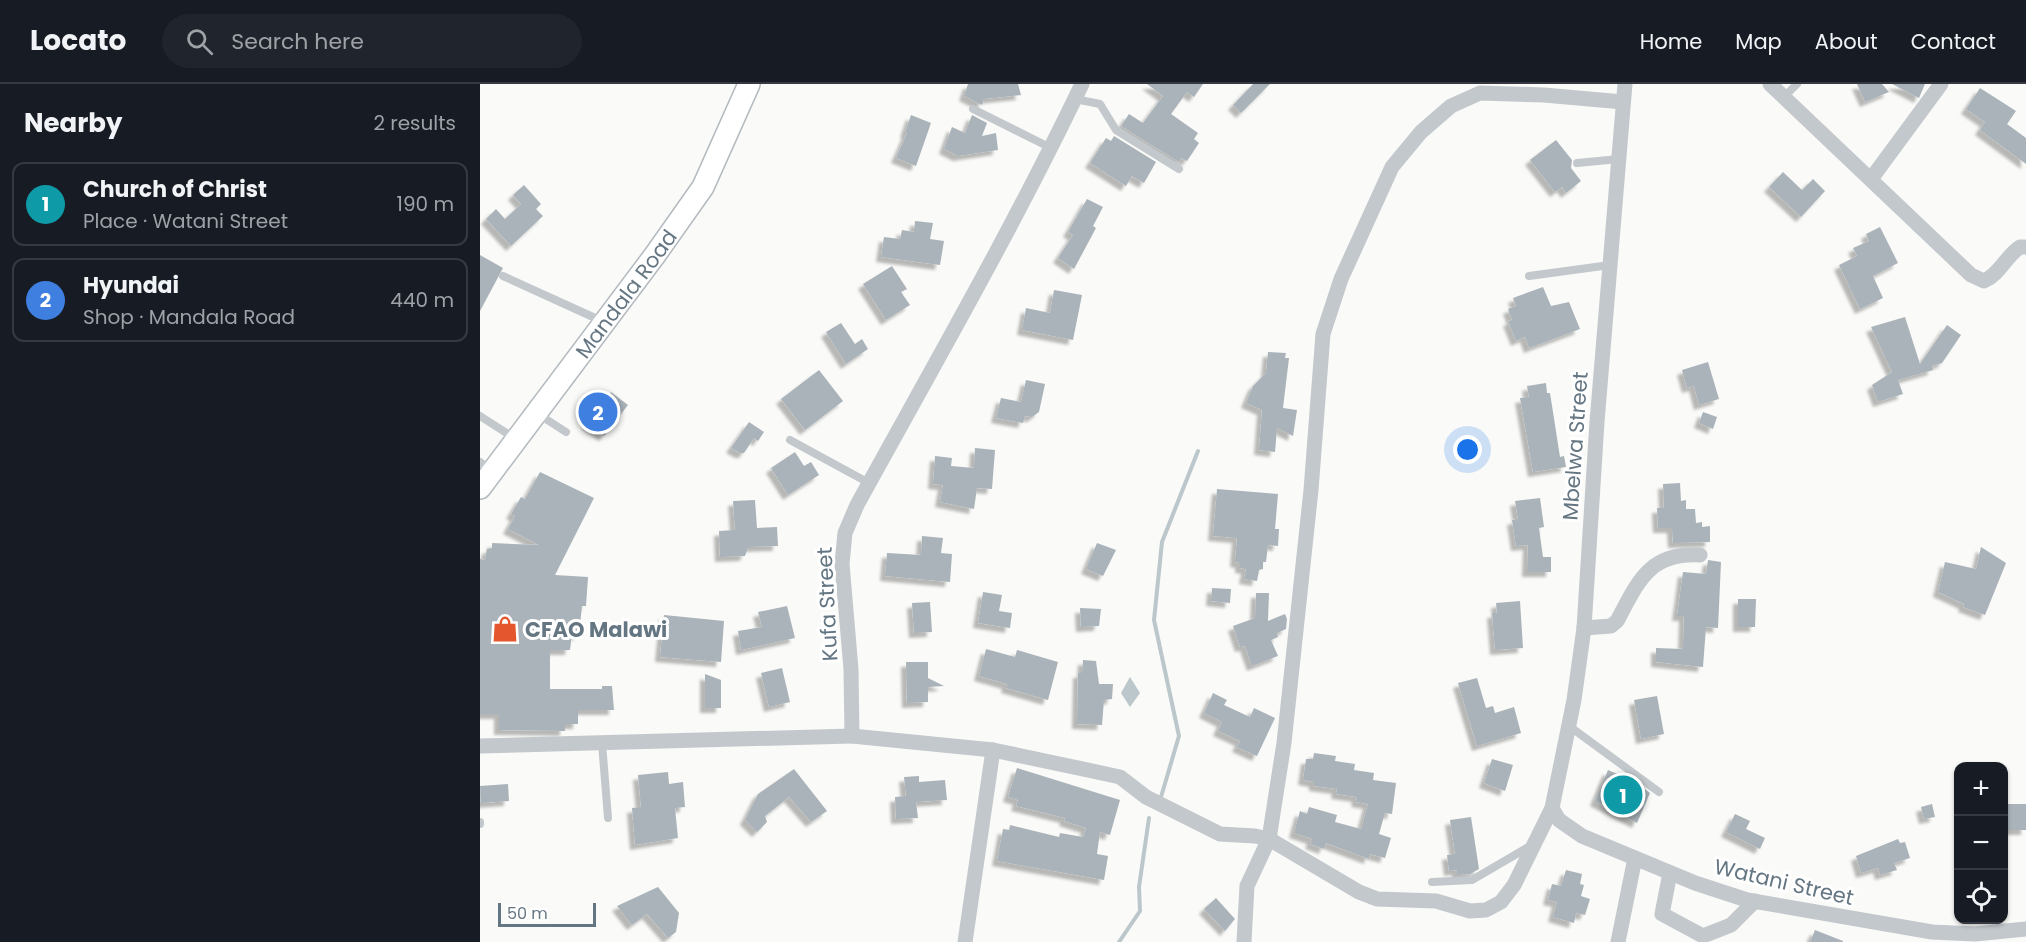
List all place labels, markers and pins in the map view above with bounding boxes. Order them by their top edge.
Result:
pin: 2 [578,390,618,434]
shop icon: CFAO Malawi [490,614,520,644]
place label: CFAO Malawi [525,615,667,644]
pin: 1 [1604,772,1642,818]

